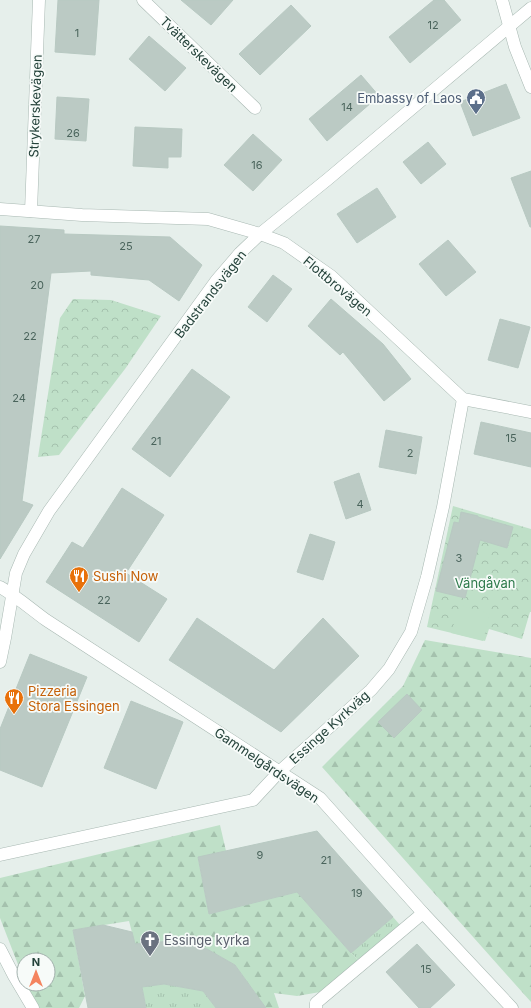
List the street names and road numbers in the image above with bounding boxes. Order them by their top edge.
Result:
street label: Tvätterskevägen [157,13,241,95]
street label: Strykerskevägen [25,54,45,158]
street label: Badstrandsvägen [171,247,249,341]
street label: Flottbrovägen [300,253,376,319]
street label: Essinge Kyrkväg [286,687,372,767]
street label: Gammelgårdsvägen [212,724,322,806]

